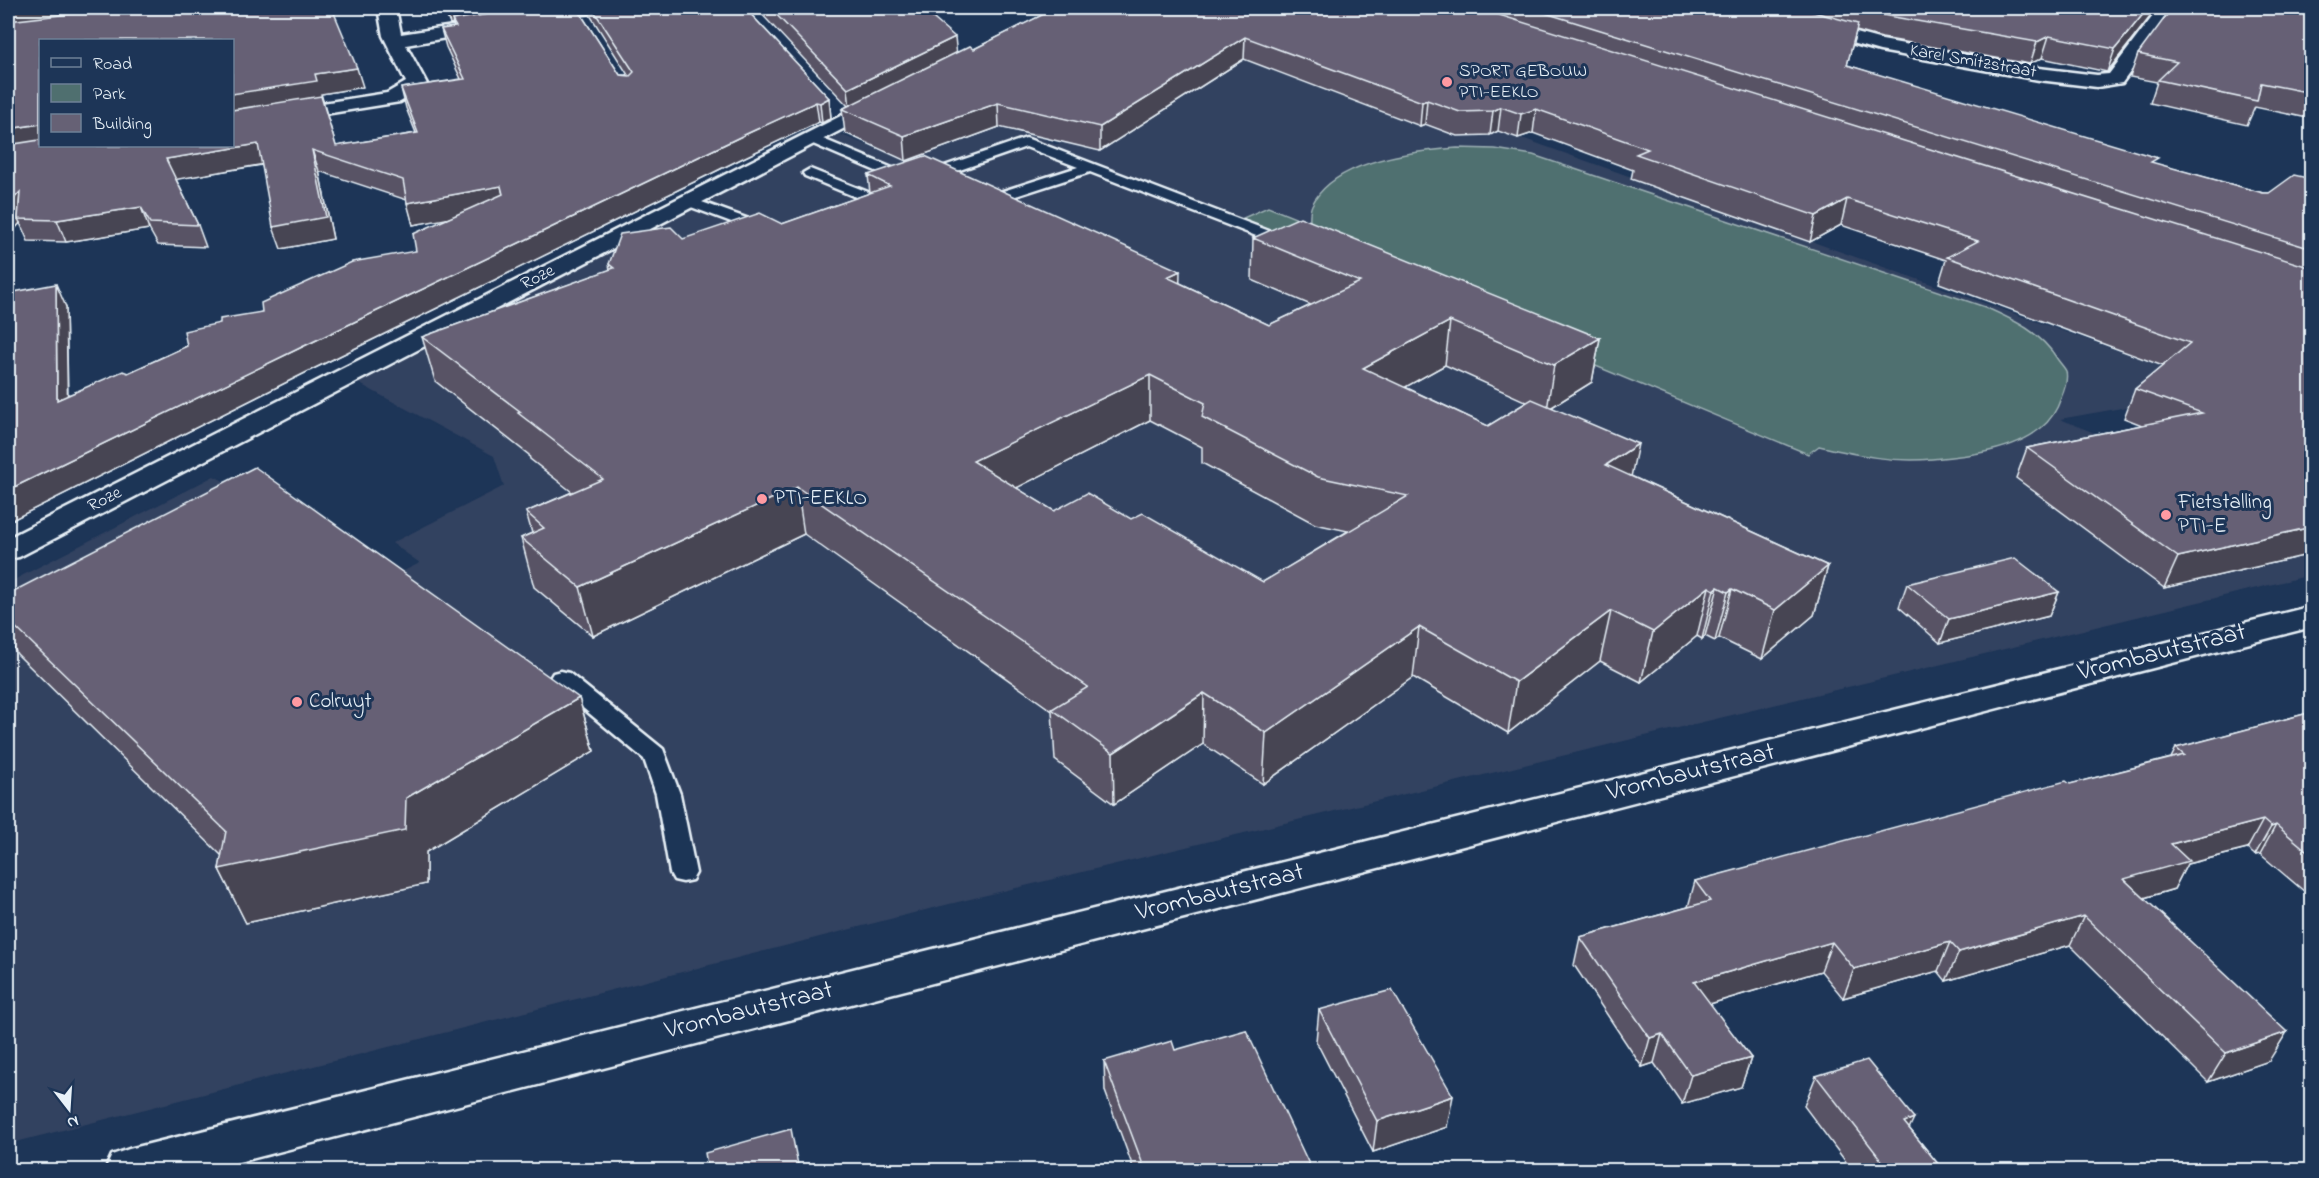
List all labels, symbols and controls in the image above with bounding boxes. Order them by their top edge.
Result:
street label: Karel Smitzstraat [1908,38,2038,86]
legend [39,39,234,147]
text: Road [93,52,132,78]
place label: SPORT GEBOUW PTI-EEKLO [1459,59,1587,106]
marker: SPORT GEBOUW PTI-EEKLO [1440,75,1454,89]
text: Park [93,82,126,108]
text: Building [92,112,152,139]
street label: Roze [517,258,560,298]
street label: Roze [84,480,127,520]
place label: PTI-EEKLO [774,484,867,514]
place label: Fietstalling PTI-E [2177,488,2272,542]
marker: PTI-EEKLO [755,492,769,506]
marker: Fietstalling PTI-E [2159,508,2173,522]
street label: Vrombautstraat [2073,614,2250,692]
place label: Colruyt [309,687,372,719]
marker: Colruyt [290,695,304,709]
street label: Vrombautstraat [1602,734,1779,812]
street label: Vrombautstraat [1131,854,1308,932]
street label: Vrombautstraat [660,972,837,1050]
north arrow [39,1079,99,1139]
text: N [64,1108,81,1135]

